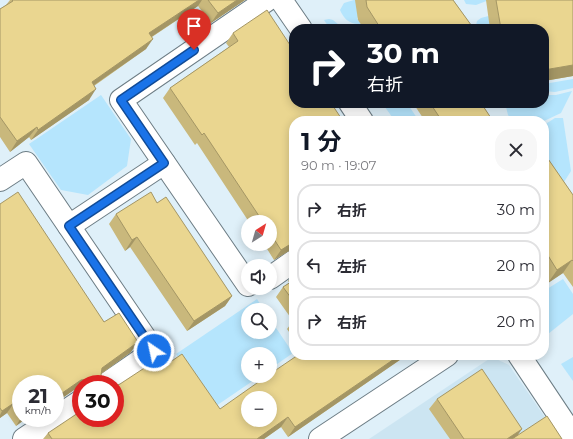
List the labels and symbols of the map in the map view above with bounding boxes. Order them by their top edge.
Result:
pin [177,9,211,50]
north arrow [241,215,277,251]
position arrow [133,330,175,372]
speed limit sign: 30 [72,375,124,427]

